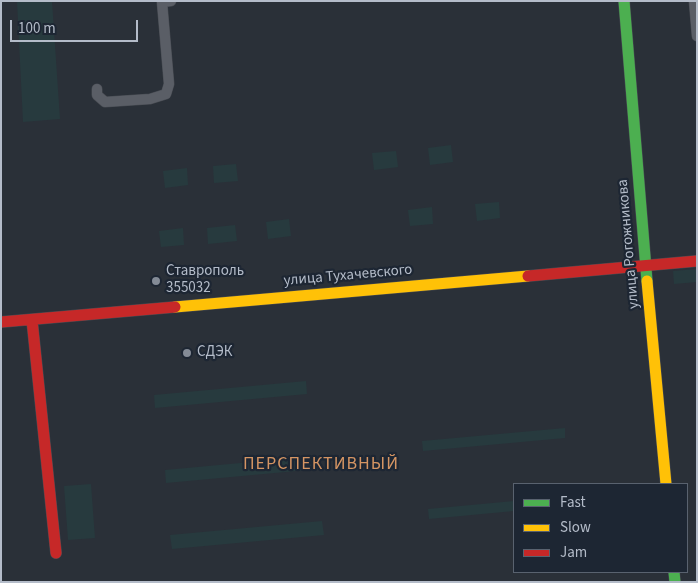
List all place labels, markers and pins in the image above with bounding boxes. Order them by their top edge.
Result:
place label: Ставрополь 355032 [166,263,244,298]
marker: Ставрополь 355032 [150,275,162,287]
place label: СДЭК [197,344,232,362]
marker: СДЭК [181,347,193,359]

